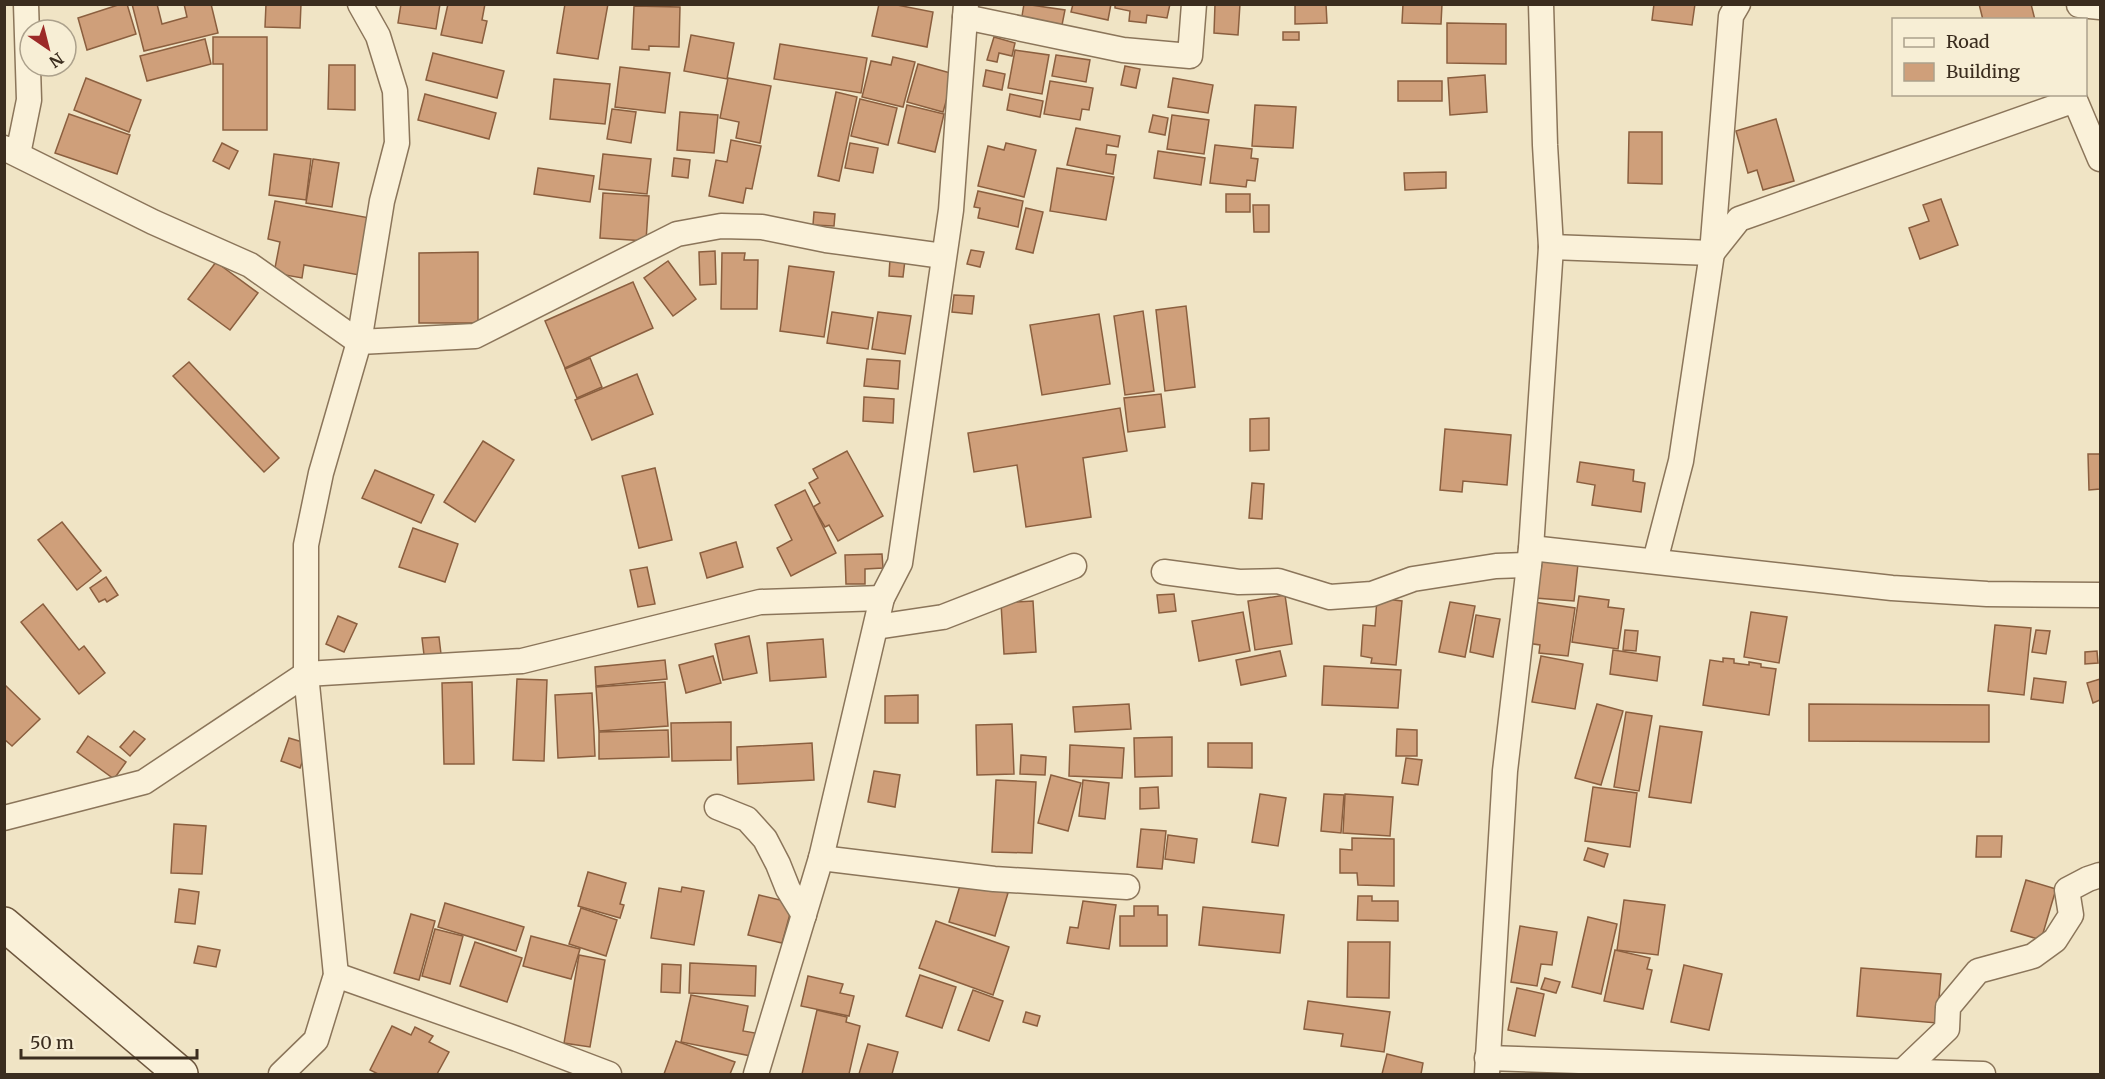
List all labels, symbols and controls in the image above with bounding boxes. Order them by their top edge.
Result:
north arrow [18,18,78,78]
legend [1892,18,2087,96]
text: Road [1946,30,1990,53]
text: N [45,48,68,72]
text: Building [1946,60,2020,83]
scale bar [21,1022,196,1060]
text: 50 m [30,1031,74,1054]

